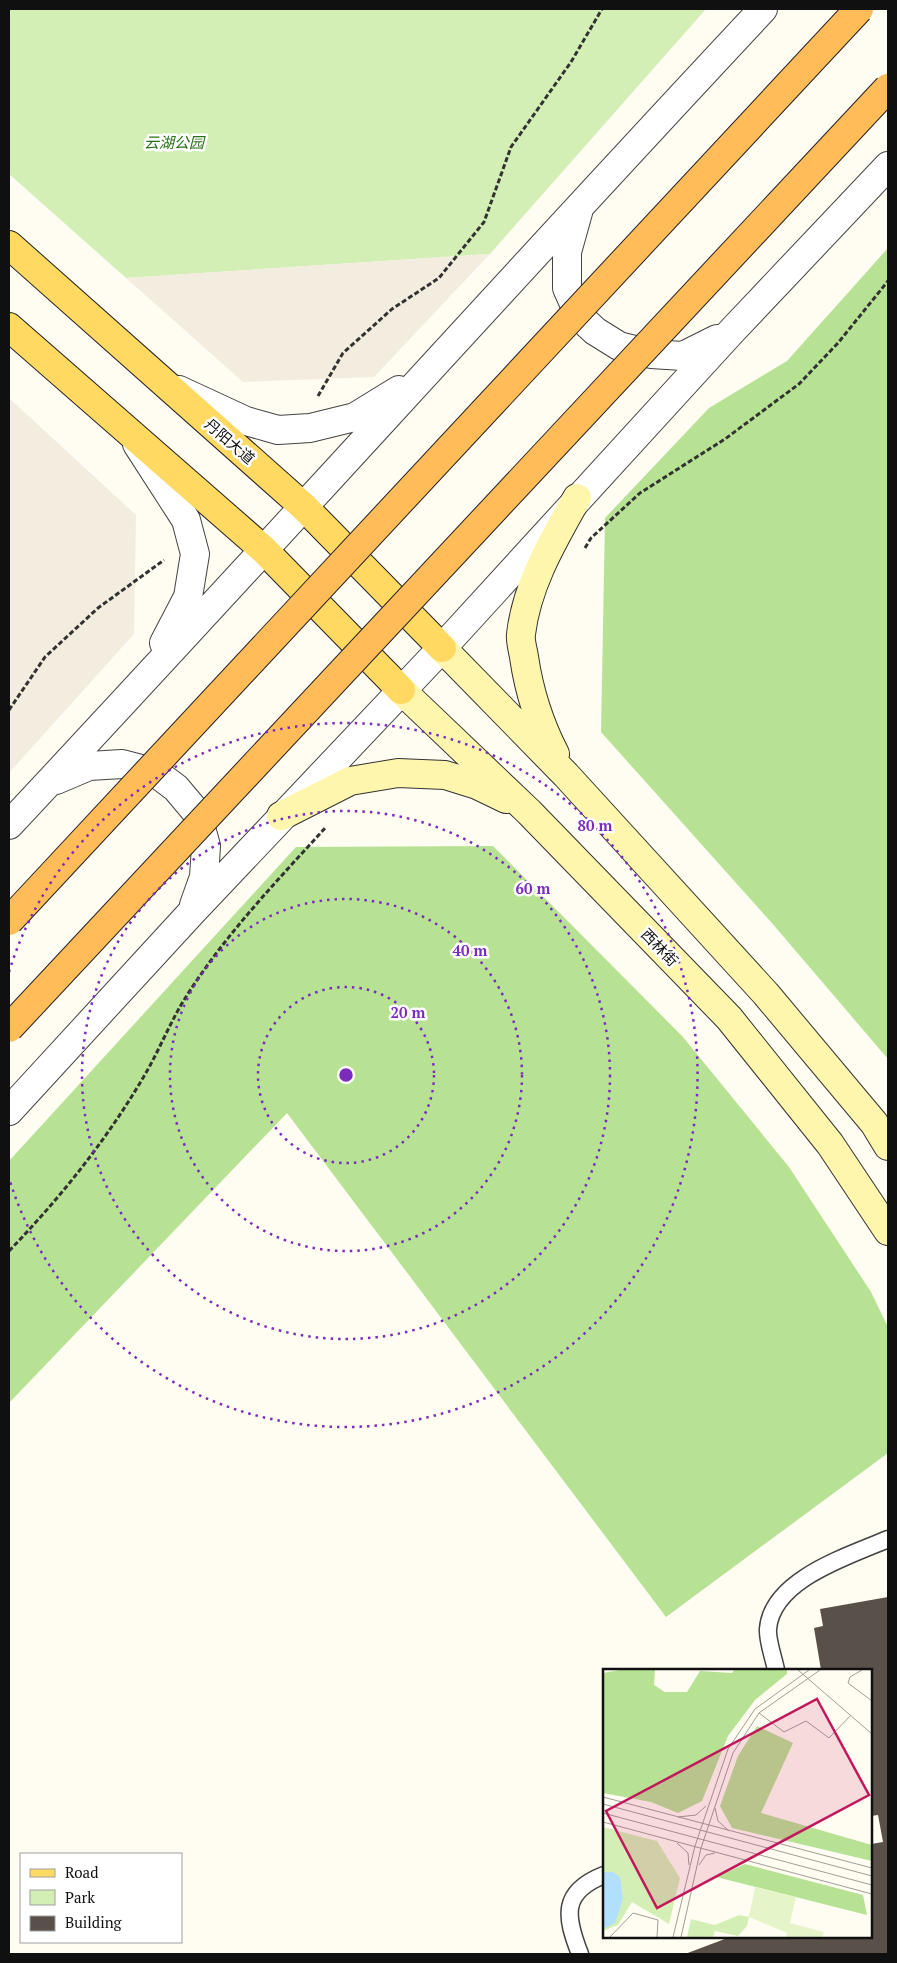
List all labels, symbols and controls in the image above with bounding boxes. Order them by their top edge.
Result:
park label: 云湖公园 [144,132,206,152]
street label: 丹阳大道 [201,414,259,468]
text: 80 m [578,815,613,835]
text: 60 m [516,878,551,898]
street label: 西林街 [637,924,683,970]
text: 40 m [453,940,488,960]
text: 20 m [391,1002,426,1022]
centre of rings [337,1066,355,1084]
inset map [603,1669,872,1938]
legend [20,1853,182,1943]
text: Road [65,1862,98,1882]
text: Park [65,1887,95,1907]
text: Building [65,1912,123,1932]

